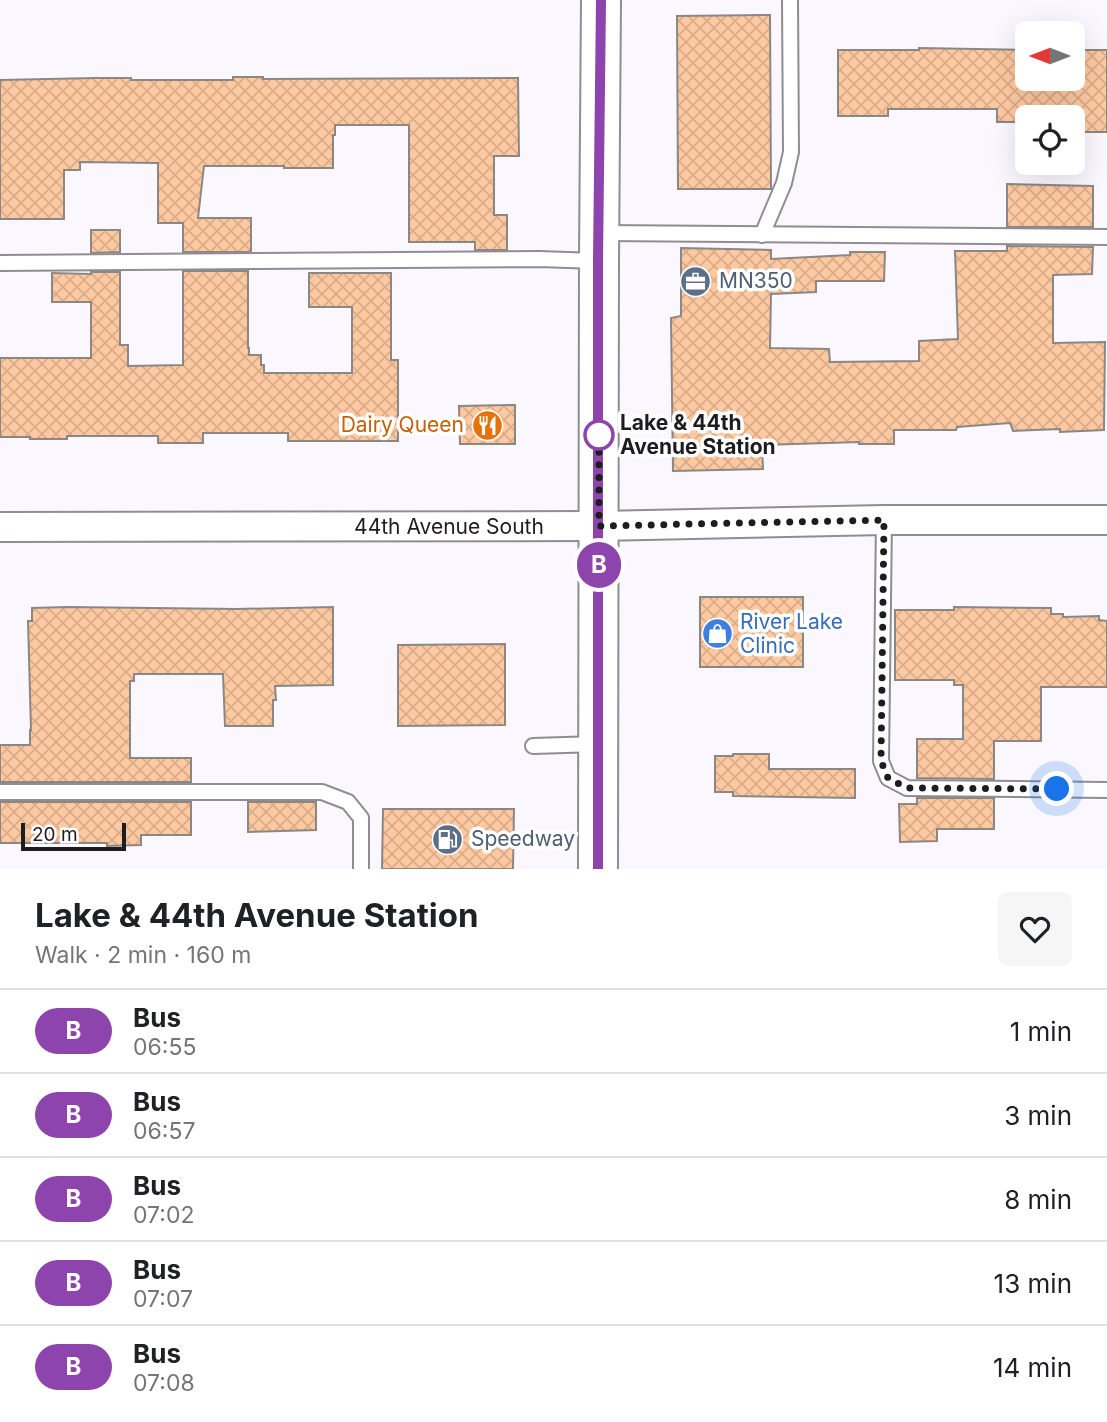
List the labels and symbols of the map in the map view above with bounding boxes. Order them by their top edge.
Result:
north arrow [1015,21,1085,91]
office icon: MN350 [679,264,713,298]
place label: MN350 [719,268,793,293]
restaurant icon: Dairy Queen [470,408,504,442]
place label: Lake & 44th Avenue Station [620,410,776,459]
place label: Dairy Queen [341,412,464,437]
marker: Lake & 44th Avenue Station [584,420,614,450]
street label: 44th Avenue South [354,514,544,539]
line badge: B [576,542,622,588]
place label: River Lake Clinic [740,609,843,658]
shop icon: River Lake Clinic [700,617,734,651]
your location [1039,771,1074,806]
scale bar [21,820,126,852]
fuel station icon: Speedway [431,822,465,856]
place label: Speedway [471,826,575,851]

